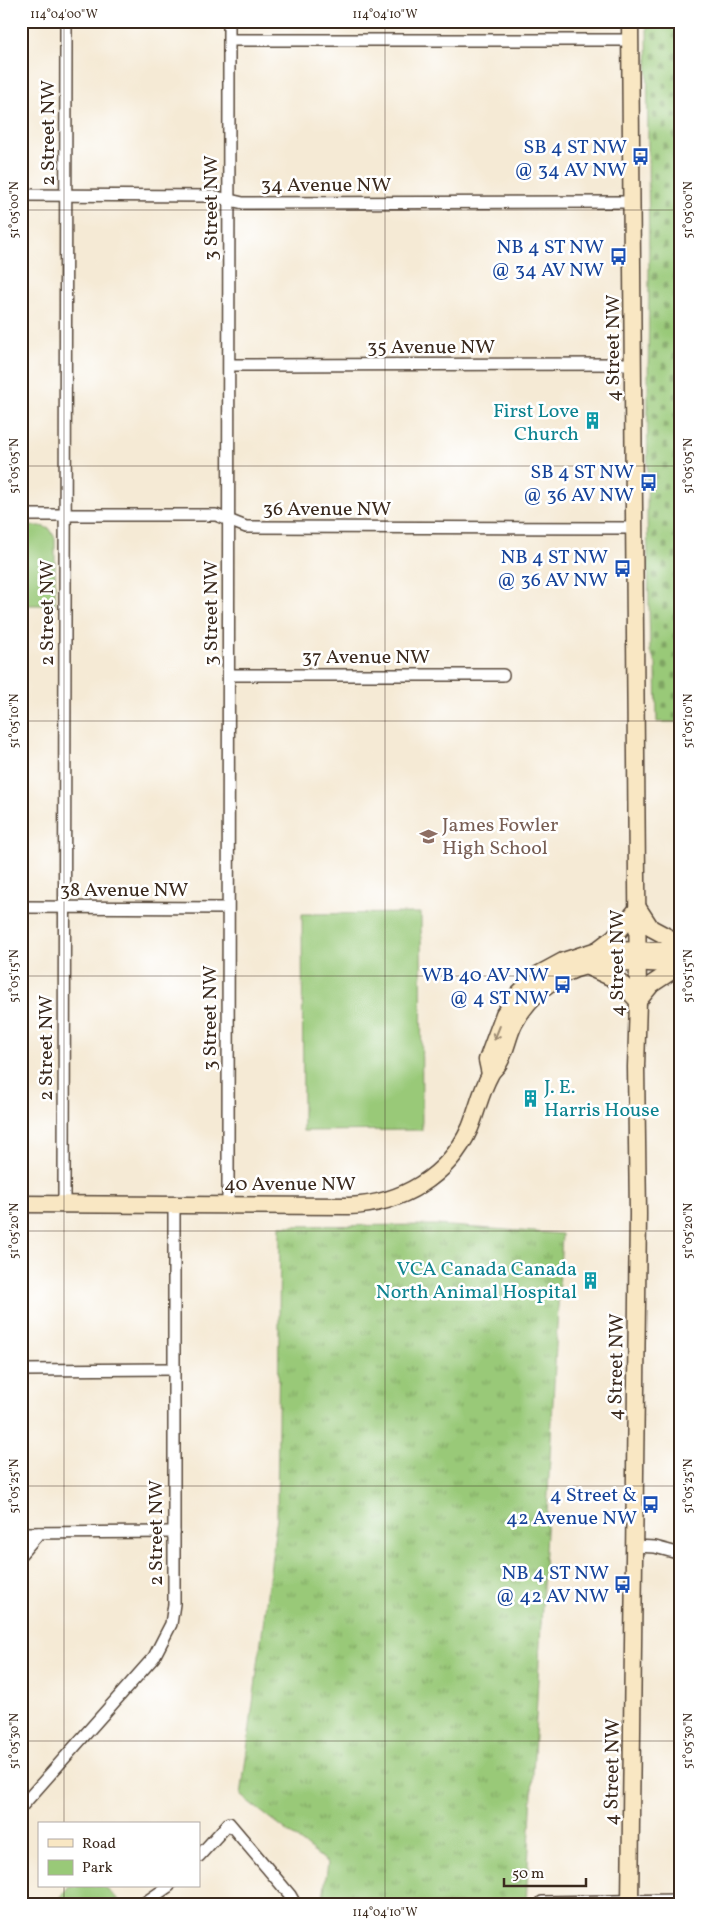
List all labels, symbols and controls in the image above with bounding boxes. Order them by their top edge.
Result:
text: 114°04'00"W [30,7,98,23]
text: 114°04'10"W [353,7,417,23]
street label: 2 Street NW [35,80,63,186]
place label: SB 4 ST NW @ 34 AV NW [514,134,627,185]
bus stop icon: SB 4 ST NW @ 34 AV NW [631,147,651,167]
street label: 3 Street NW [198,155,226,261]
street label: 34 Avenue NW [261,172,391,200]
text: 51°05'00"N [7,181,23,239]
text: 51°05'00"N [681,181,697,239]
place label: NB 4 ST NW @ 34 AV NW [491,234,604,285]
bus stop icon: NB 4 ST NW @ 34 AV NW [608,247,628,267]
street label: 4 Street NW [600,294,628,402]
street label: 35 Avenue NW [367,334,495,362]
place label: First Love Church [493,398,579,449]
building icon: First Love Church [583,411,603,431]
text: 51°05'05"N [7,438,23,494]
text: 51°05'05"N [681,438,697,494]
place label: SB 4 ST NW @ 36 AV NW [523,459,634,510]
bus stop icon: SB 4 ST NW @ 36 AV NW [638,472,658,492]
street label: 36 Avenue NW [263,496,391,524]
place label: NB 4 ST NW @ 36 AV NW [497,544,608,595]
bus stop icon: NB 4 ST NW @ 36 AV NW [612,558,632,578]
street label: 2 Street NW [34,560,62,666]
street label: 3 Street NW [198,560,226,666]
street label: 37 Avenue NW [302,644,430,672]
text: 51°05'10"N [7,694,23,748]
text: 51°05'10"N [681,694,697,748]
place label: James Fowler High School [442,812,558,863]
school or university icon: James Fowler High School [418,826,438,846]
street label: 38 Avenue NW [60,877,188,905]
street label: 4 Street NW [604,909,632,1017]
text: 51°05'15"N [7,949,23,1003]
text: 51°05'15"N [681,949,697,1003]
place label: WB 40 AV NW @ 4 ST NW [422,962,549,1013]
street label: 3 Street NW [197,965,225,1071]
bus stop icon: WB 40 AV NW @ 4 ST NW [553,975,573,995]
street label: 2 Street NW [33,995,61,1101]
one-way arrow [491,1025,501,1040]
place label: J. E. Harris House [544,1074,659,1125]
building icon: J. E. Harris House [520,1088,540,1108]
street label: 40 Avenue NW [224,1171,356,1199]
text: 51°05'20"N [7,1203,23,1259]
text: 51°05'20"N [681,1203,697,1259]
place label: VCA Canada Canada North Animal Hospital [376,1256,577,1307]
building icon: VCA Canada Canada North Animal Hospital [581,1270,601,1290]
street label: 4 Street NW [602,1313,632,1421]
text: 51°05'25"N [7,1458,23,1514]
text: 51°05'25"N [681,1458,697,1514]
street label: 2 Street NW [143,1480,171,1586]
place label: 4 Street & 42 Avenue NW [506,1482,637,1533]
bus stop icon: 4 Street & 42 Avenue NW [641,1495,661,1515]
place label: NB 4 ST NW @ 42 AV NW [495,1560,609,1611]
bus stop icon: NB 4 ST NW @ 42 AV NW [613,1574,633,1594]
text: 51°05'30"N [7,1713,23,1769]
text: 51°05'30"N [681,1713,697,1769]
street label: 4 Street NW [598,1718,628,1826]
legend [38,1822,200,1888]
text: Road [82,1834,116,1855]
scale bar [504,1855,587,1887]
text: Park [82,1858,113,1879]
text: 50 m [512,1864,544,1885]
text: 114°04'10"W [353,1905,417,1921]

